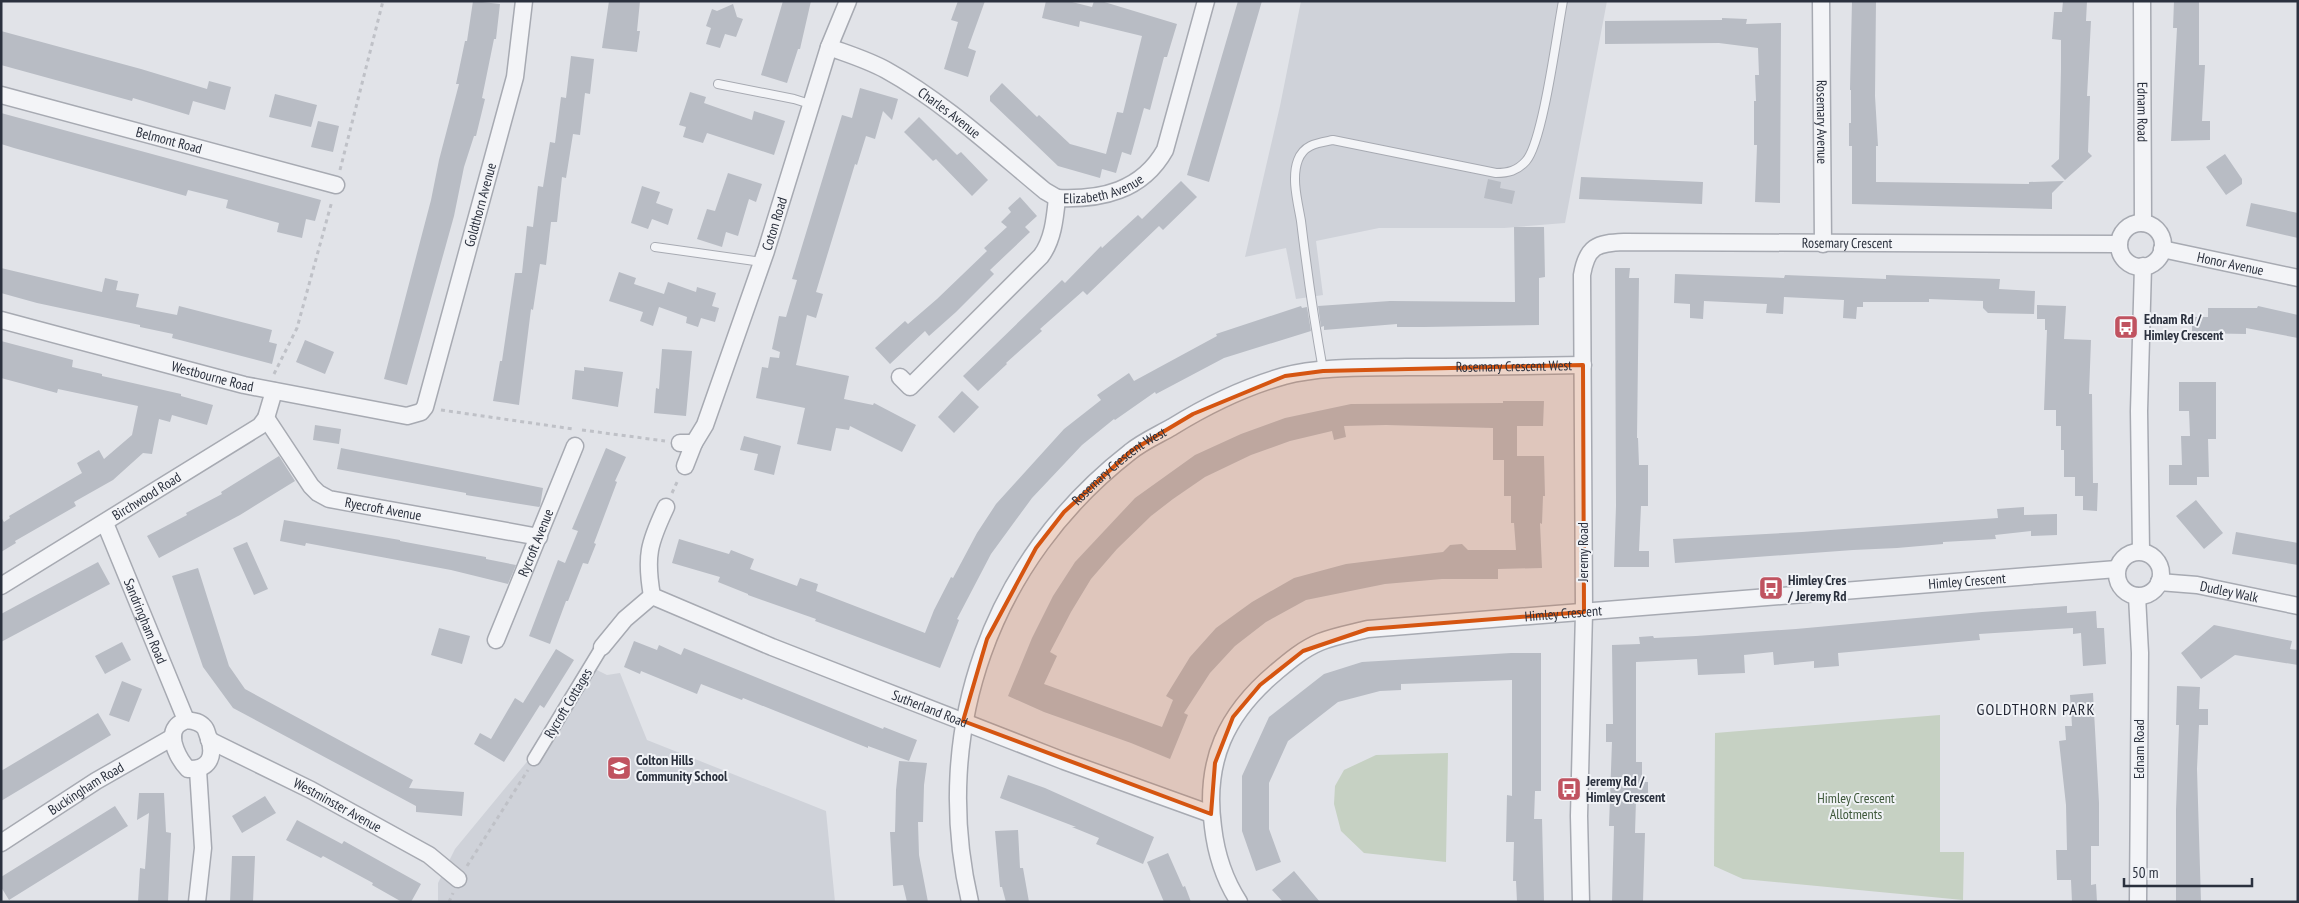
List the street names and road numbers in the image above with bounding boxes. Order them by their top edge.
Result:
street label: Rosemary Avenue [1813,80,1831,164]
street label: Ednam Road [2133,82,2152,142]
street label: Charles Avenue [915,83,984,142]
street label: Belmont Road [134,123,204,158]
street label: Goldthorn Avenue [460,161,500,249]
street label: Elizabeth Avenue [1063,170,1147,207]
street label: Coton Road [758,195,791,253]
street label: Rosemary Crescent [1802,234,1892,252]
street label: Honor Avenue [2195,248,2266,280]
street label: Rosemary Crescent West [1456,356,1572,376]
street label: Westbourne Road [170,357,255,396]
street label: Rosemary Crescent West [1068,423,1170,509]
street label: Birchwood Road [109,468,184,524]
street label: Ryecroft Avenue [343,493,423,525]
street label: Rycroft Avenue [514,506,558,579]
street label: Jeremy Road [1574,522,1592,583]
street label: Himley Crescent [1928,569,2006,593]
street label: Sandringham Road [120,576,171,666]
street label: Dudley Walk [2198,577,2261,607]
street label: Himley Crescent [1524,601,1603,625]
street label: Rycroft Cottages [540,664,596,741]
street label: Sutherland Road [889,686,970,731]
street label: Ednam Road [2130,719,2148,779]
street label: Buckingham Road [45,758,127,819]
street label: Westminster Avenue [290,774,385,836]

